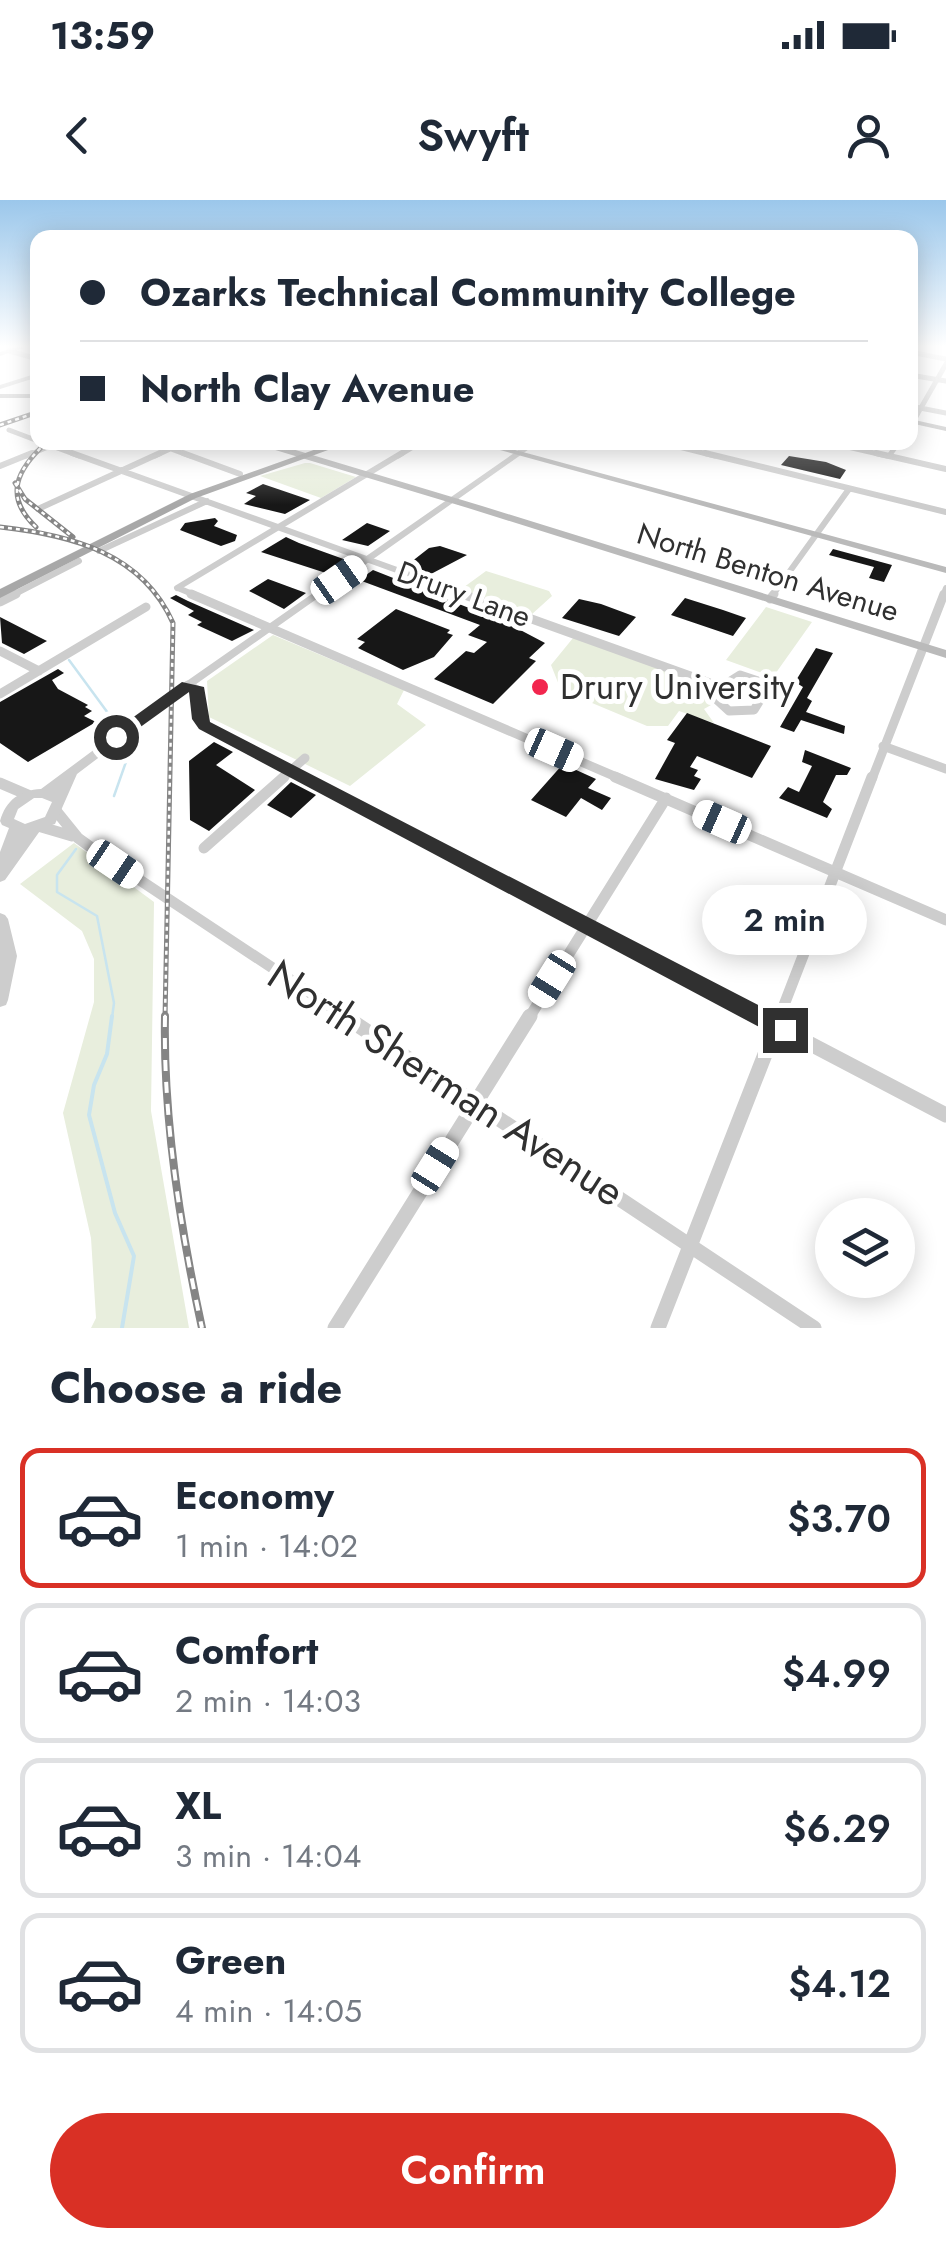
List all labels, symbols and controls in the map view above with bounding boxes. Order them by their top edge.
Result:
text: 13:59 [50,8,155,63]
text: Swyft [417,103,529,168]
icon: back [50,108,105,163]
icon: person [841,108,896,163]
text: Ozarks Technical Community College [140,265,796,320]
text: North Clay Avenue [140,361,474,416]
street label: North Benton Avenue [632,512,904,632]
street label: Drury Lane [391,550,537,638]
car [306,551,372,609]
place label: Drury University [560,662,795,712]
marker: Drury University [529,676,551,698]
route start [94,715,139,760]
car [520,724,588,776]
car [688,796,756,848]
car [82,835,148,893]
callout: 2 min [702,885,868,955]
text: 2 min [743,897,826,943]
street label: North Sherman Avenue [256,945,636,1221]
car [523,946,581,1012]
route end [763,1008,808,1053]
car [406,1133,464,1199]
map controls [815,1198,915,1298]
button: layers [815,1198,915,1298]
text: Choose a ride [50,1355,342,1420]
text: Economy [175,1468,334,1523]
icon: car [55,1473,145,1563]
text: $3.70 [787,1491,891,1546]
text: 1 min · 14:02 [175,1523,358,1569]
text: Comfort [175,1623,318,1678]
icon: car [55,1628,145,1718]
text: $4.99 [782,1646,891,1701]
text: 2 min · 14:03 [175,1678,361,1724]
text: XL [175,1778,221,1833]
icon: car [55,1783,145,1873]
text: $6.29 [783,1801,891,1856]
text: 3 min · 14:04 [175,1833,361,1879]
text: Green [175,1933,286,1988]
icon: car [55,1938,145,2028]
text: $4.12 [788,1956,891,2011]
text: 4 min · 14:05 [175,1988,362,2034]
button: Confirm [50,2113,896,2228]

